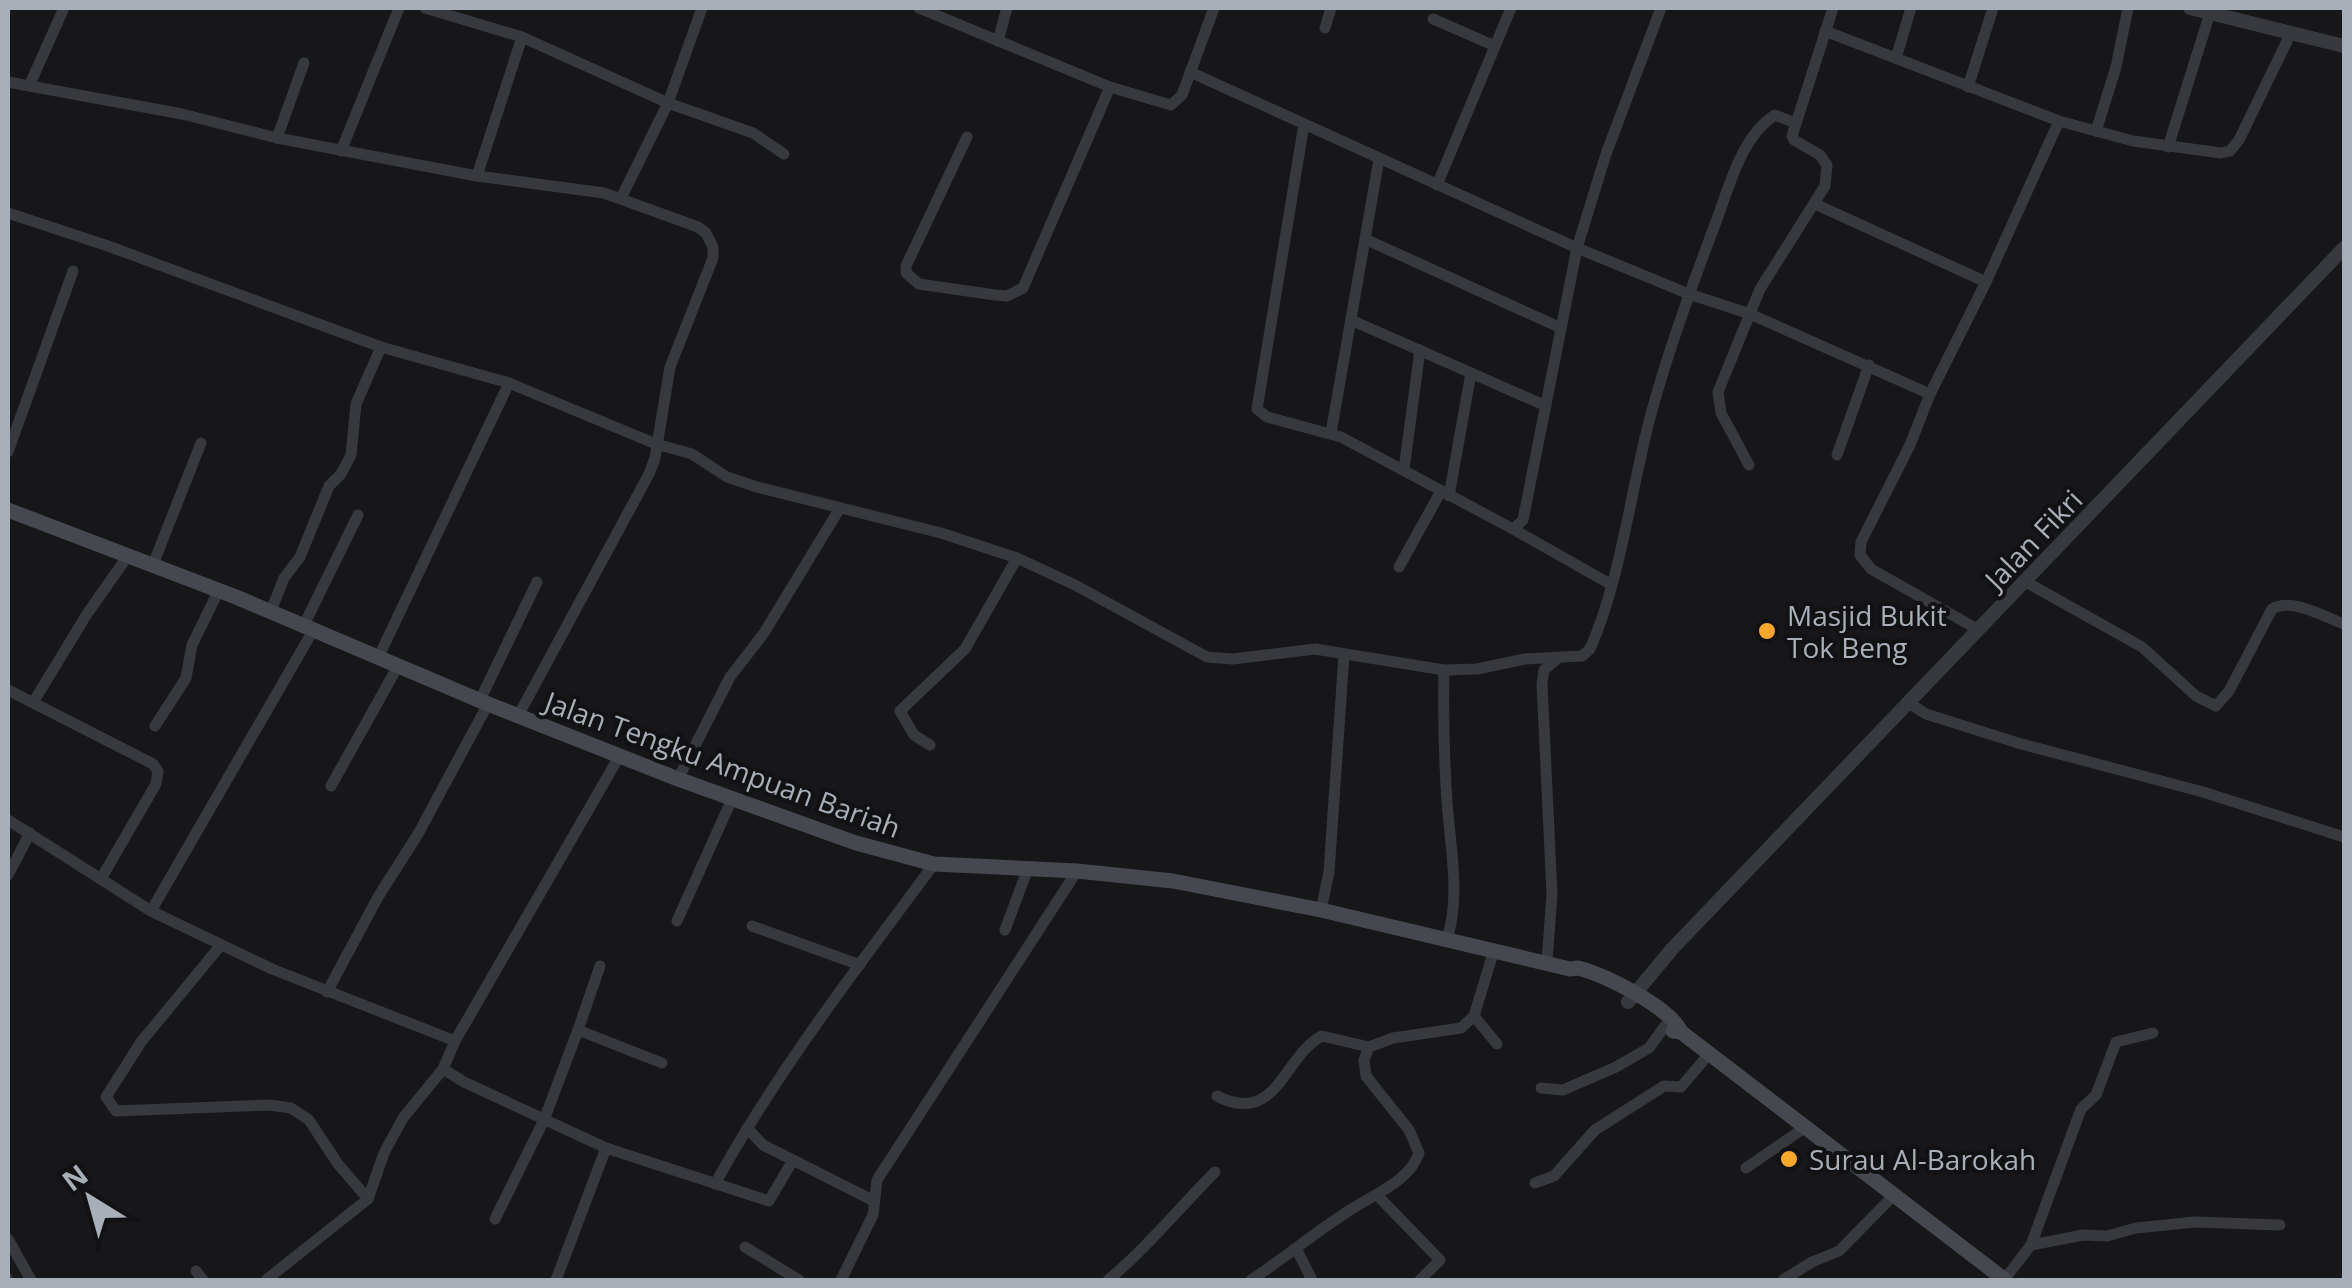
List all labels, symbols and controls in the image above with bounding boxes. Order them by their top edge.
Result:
street label: Jalan Fikri [1974,481,2090,599]
place label: Masjid Bukit Tok Beng [1787,596,1947,666]
marker: Masjid Bukit Tok Beng [1756,620,1778,642]
street label: Jalan Tengku Ampuan Bariah [537,681,906,846]
place label: Surau Al-Barokah [1809,1140,2036,1178]
north arrow [40,1148,140,1248]
marker: Surau Al-Barokah [1778,1148,1800,1170]
text: N [54,1155,95,1199]

